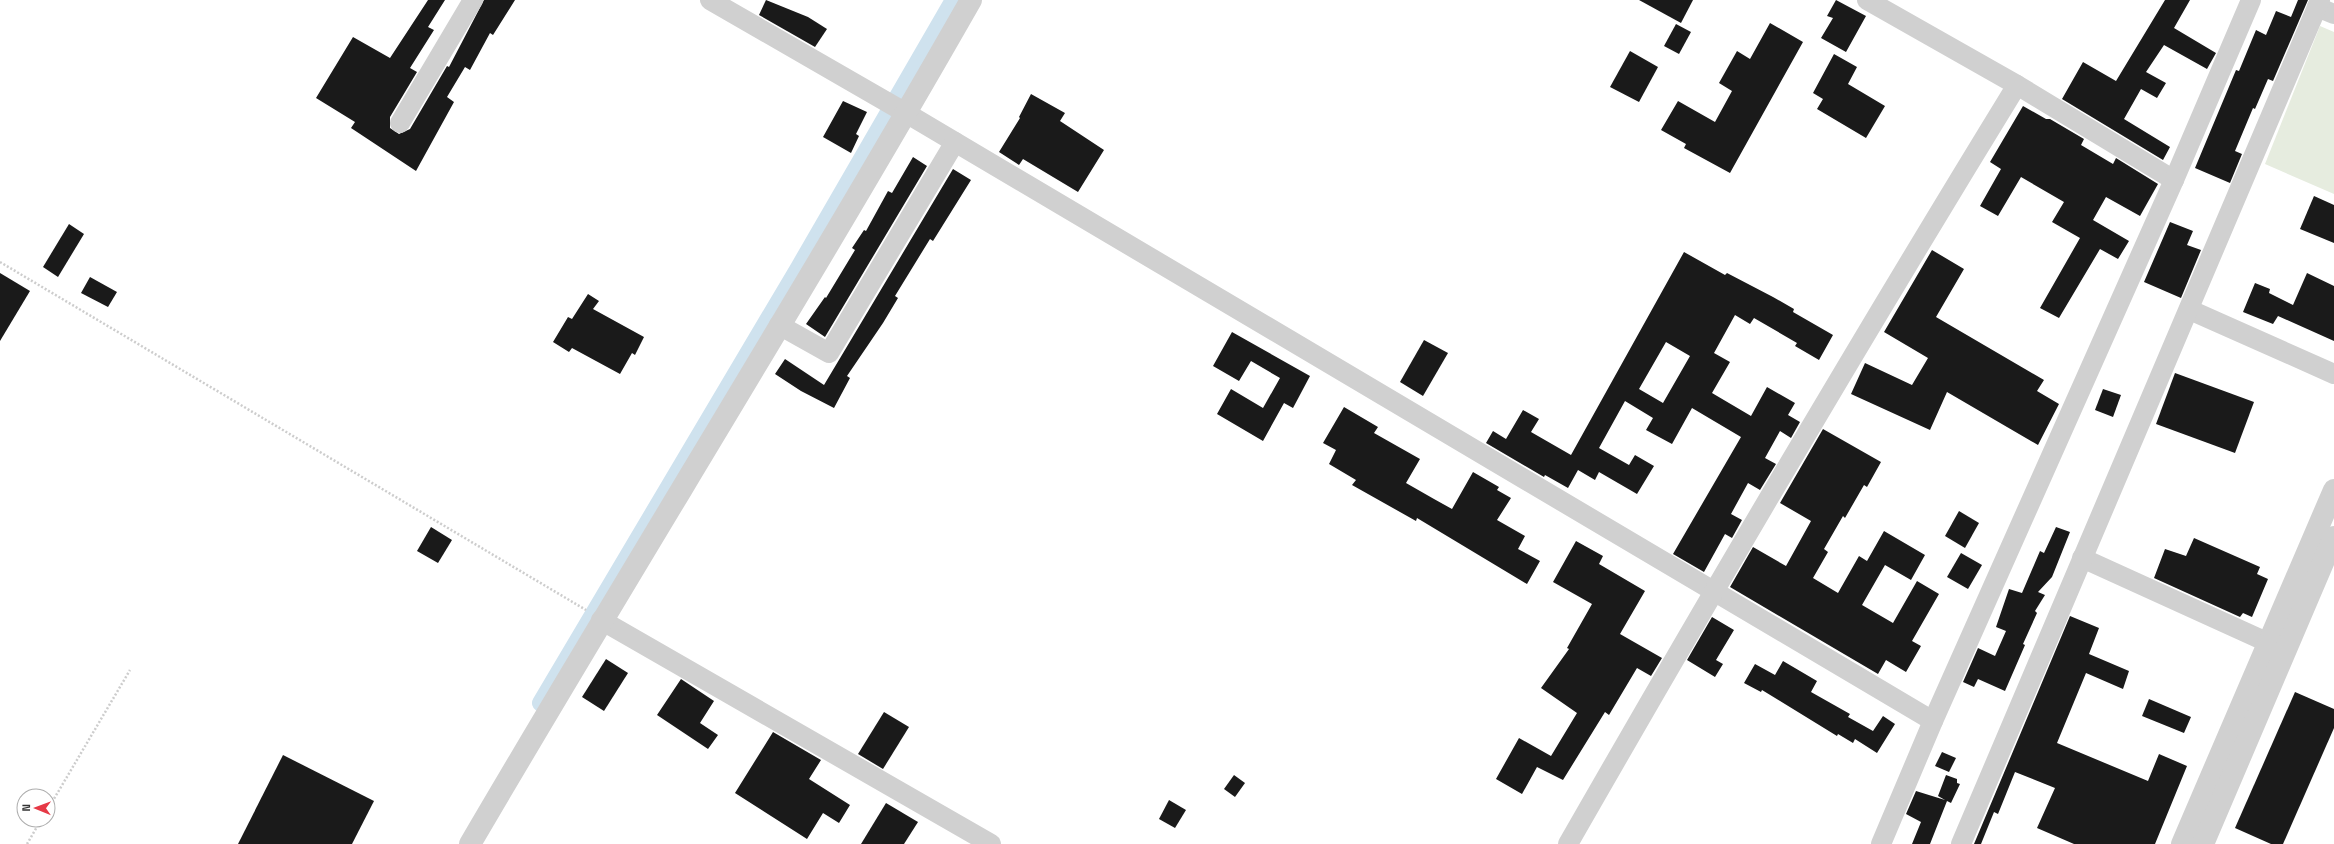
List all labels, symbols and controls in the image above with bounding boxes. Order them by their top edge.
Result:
north arrow [16,788,56,828]
text: N [19,804,33,812]

